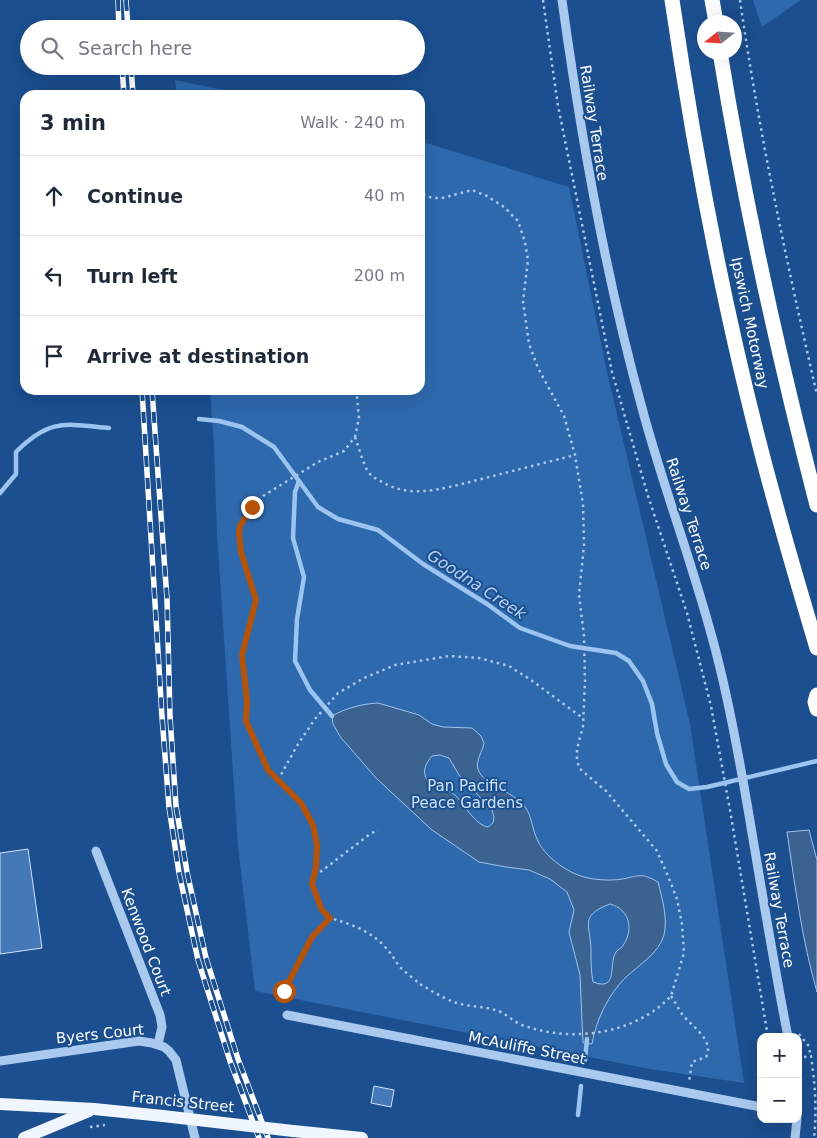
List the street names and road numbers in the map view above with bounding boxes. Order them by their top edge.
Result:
street label: Railway Terrace [576,64,612,182]
street label: Ipswich Motorway [727,255,773,391]
street label: Railway Terrace [662,455,716,573]
street label: Railway Terrace [760,851,798,969]
street label: Kenwood Court [117,886,175,999]
street label: Byers Court [55,1020,145,1048]
street label: McAuliffe Street [467,1028,587,1068]
street label: Francis Street [131,1088,235,1116]

